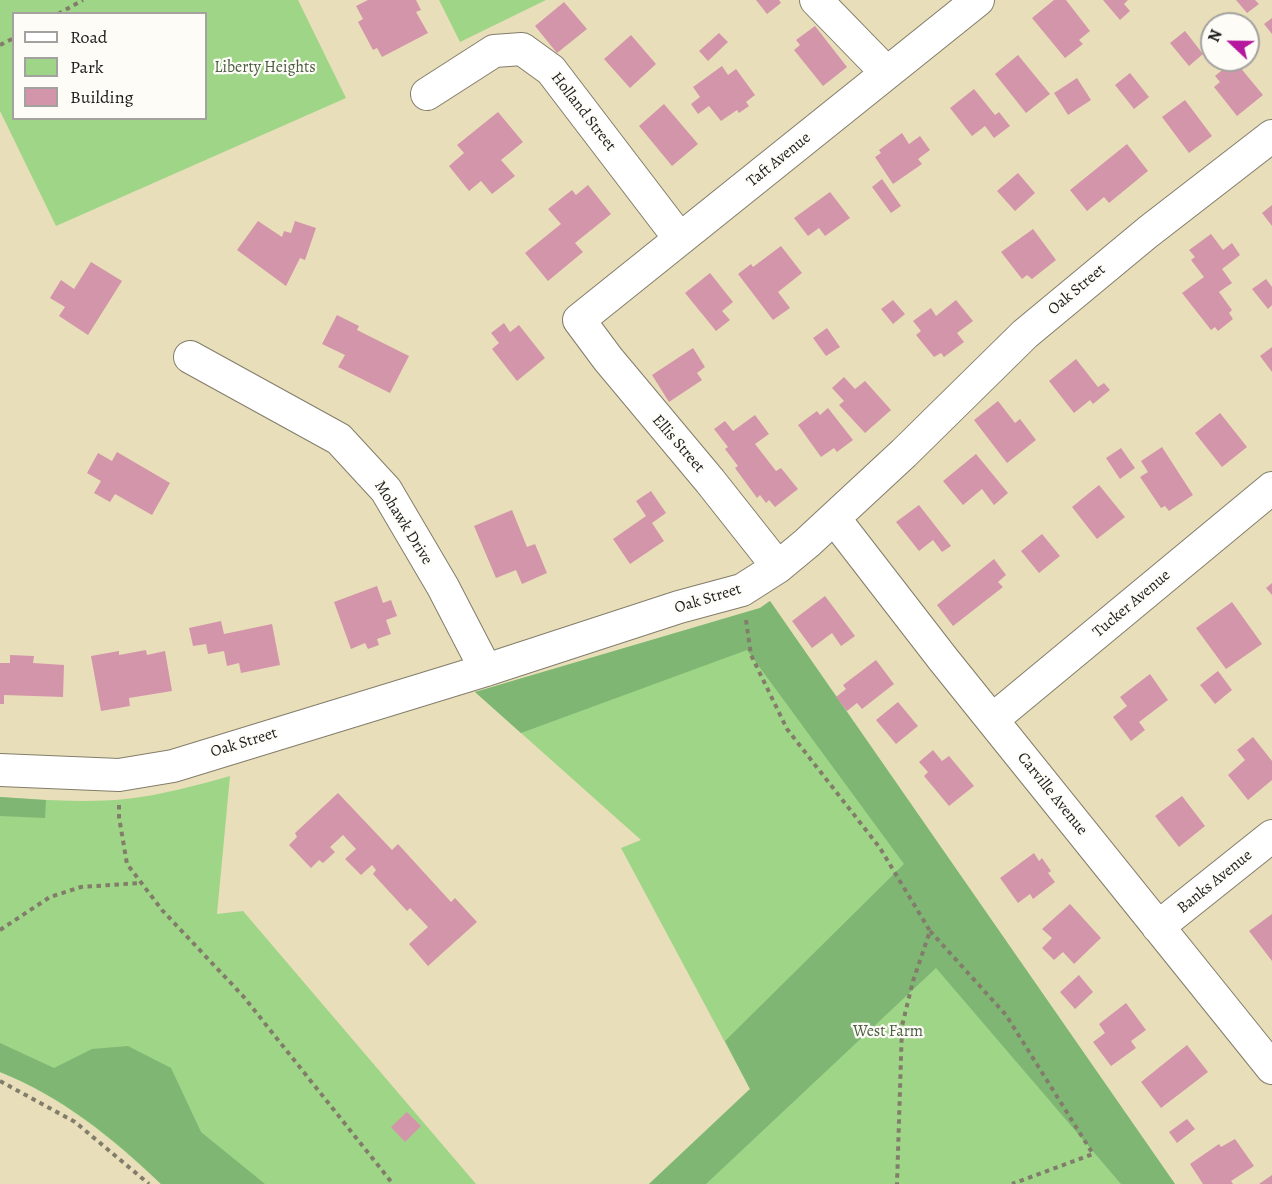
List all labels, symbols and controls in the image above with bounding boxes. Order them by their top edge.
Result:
legend [12,12,207,120]
north arrow [1200,12,1260,72]
text: Road [70,25,107,49]
text: N [1203,26,1228,46]
text: Park [70,55,104,79]
park label: Liberty Heights [214,58,316,78]
street label: Holland Street [546,69,620,155]
text: Building [70,85,134,109]
street label: Taft Avenue [743,128,815,192]
street label: Oak Street [1044,260,1110,320]
street label: Ellis Street [648,411,708,477]
street label: Mohawk Drive [370,478,436,568]
street label: Tucker Avenue [1089,566,1175,642]
street label: Oak Street [672,580,744,618]
street label: Oak Street [208,724,280,762]
street label: Carville Avenue [1013,749,1091,839]
street label: Banks Avenue [1174,846,1256,918]
park label: West Farm [853,1022,923,1042]

